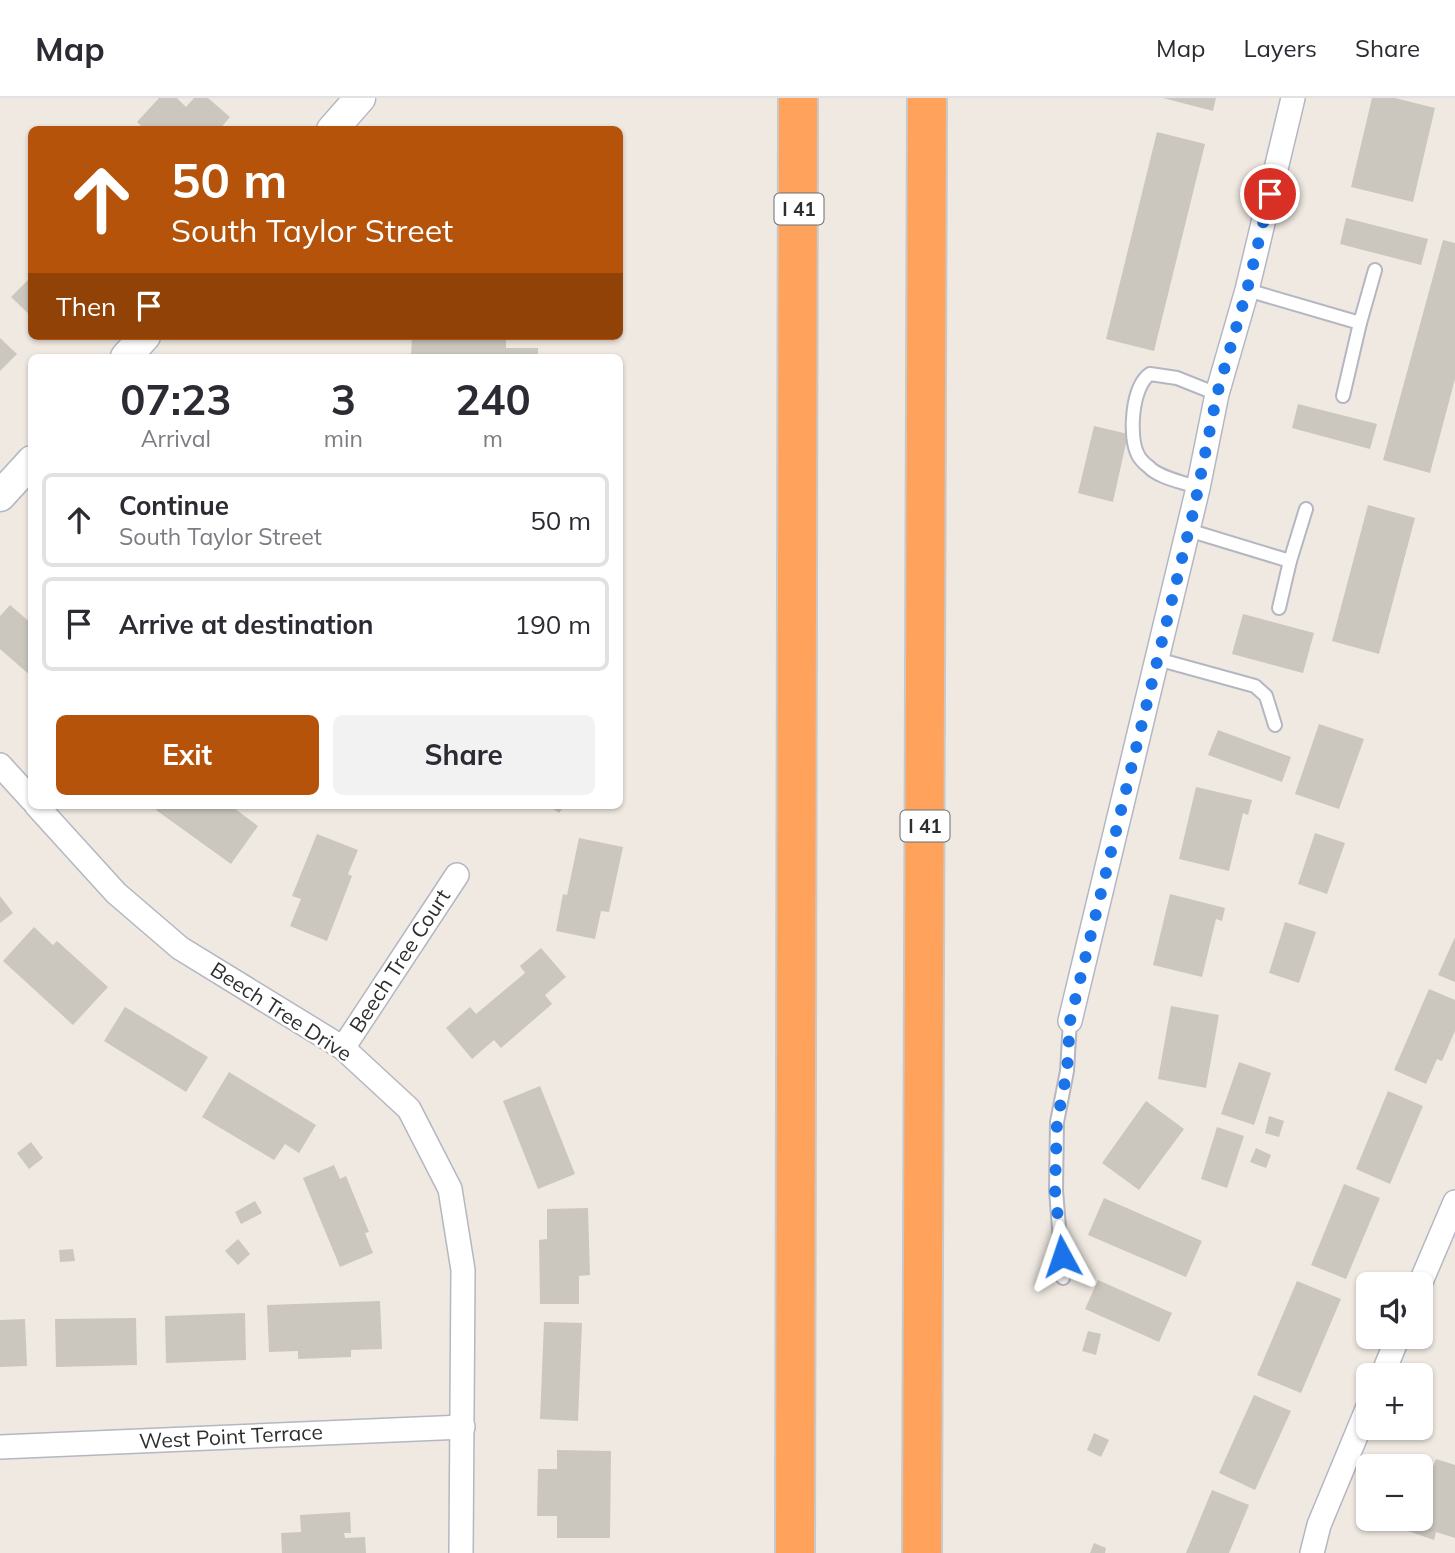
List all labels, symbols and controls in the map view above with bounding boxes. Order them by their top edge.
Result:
text: Map [35,28,105,69]
text: Map [1156,33,1205,63]
text: Layers [1243,33,1317,63]
text: Share [1355,33,1420,63]
text: 50 m [171,149,287,210]
icon: ahead [56,154,147,245]
pin [1240,164,1300,224]
icon: arrive [1251,175,1289,213]
road number: I 41 [774,194,824,225]
text: South Taylor Street [171,210,453,250]
icon: arrive [130,287,168,325]
text: Then [56,290,116,323]
text: 07:23 [120,373,231,426]
text: 3 [331,373,356,426]
text: 240 [455,373,531,426]
text: Arrival [141,424,211,453]
text: min [324,424,363,453]
text: m [483,424,503,453]
text: Continue [119,489,229,522]
icon: ahead [60,501,98,539]
text: 50 m [530,504,591,537]
text: South Taylor Street [119,522,322,551]
icon: arrive [60,605,98,643]
text: Arrive at destination [119,608,374,641]
text: 190 m [515,608,591,641]
button: Exit [56,715,319,795]
button: Share [333,715,595,795]
road number: I 41 [900,810,950,842]
street label: Beech Tree Court [343,884,455,1037]
street label: Beech Tree Drive [206,956,357,1066]
position arrow [1025,1219,1099,1293]
map controls [1356,1272,1433,1531]
button: sound [1356,1272,1433,1349]
button: + [1356,1363,1433,1440]
street label: West Point Terrace [138,1418,323,1454]
button: − [1356,1454,1433,1531]

